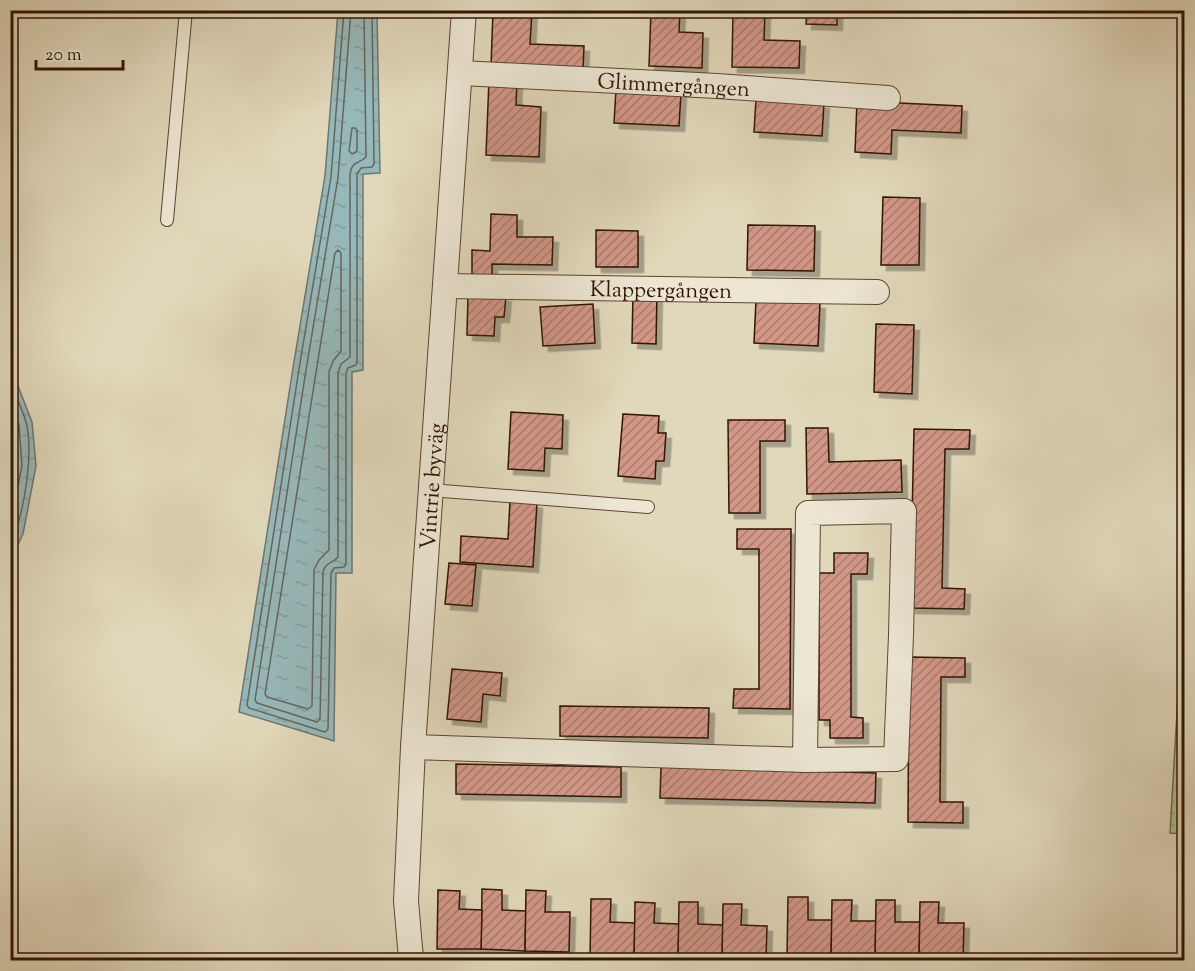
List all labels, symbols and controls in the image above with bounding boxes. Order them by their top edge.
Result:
scale bar [36,33,123,71]
text: 20 m [45,43,82,69]
street label: Glimmergången [596,67,751,107]
street label: Klappergången [590,275,732,309]
street label: Vintrie byväg [414,422,454,551]

